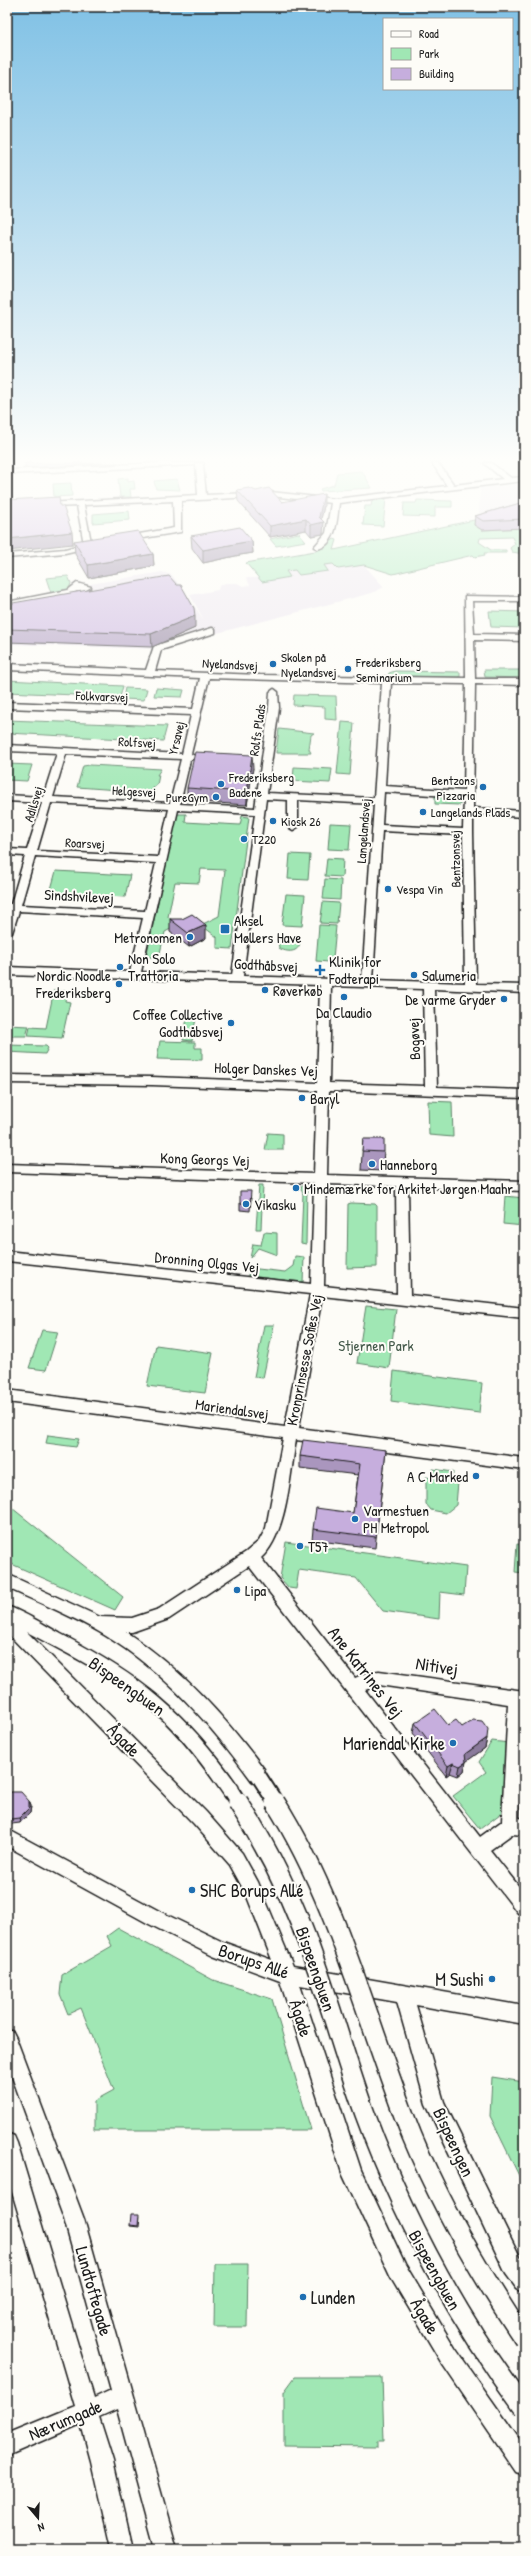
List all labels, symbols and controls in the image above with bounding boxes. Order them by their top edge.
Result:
legend [383,18,513,90]
text: Road [419,25,439,42]
text: Park [419,45,439,62]
text: Building [419,65,454,82]
place label: Skolen på Nyelandsvej [281,648,337,681]
place label: Frederiksberg Seminarium [355,653,421,686]
street label: Nyelandsvej [202,654,258,674]
marker: Skolen på Nyelandsvej [268,659,278,669]
marker: Frederiksberg Seminarium [343,664,353,674]
street label: Folkvarsvej [74,686,129,706]
street label: Rolfs Plads [244,703,270,757]
street label: Yrsavej [163,719,189,757]
street label: Rolfsvej [118,732,156,752]
place label: Frederiksberg Badene [228,768,294,801]
place label: Bentzons Pizzaria [431,771,475,804]
marker: Frederiksberg Badene [216,779,226,789]
street label: Helgesvej [112,781,156,801]
marker: Bentzons Pizzaria [478,782,488,792]
street label: Adilsvej [19,784,47,824]
place label: PureGym [166,788,208,806]
marker: PureGym [211,792,221,802]
street label: Langelandsvej [352,798,374,864]
place label: Langelands Plads [431,803,510,821]
marker: Langelands Plads [418,807,428,817]
place label: Kiosk 26 [281,812,321,830]
marker: Kiosk 26 [268,816,278,826]
place label: T220 [252,830,276,848]
street label: Bentzonsvej [446,830,464,888]
street label: Roarsvej [65,833,105,853]
marker: T220 [239,834,249,844]
place label: Vespa Vin [396,880,443,898]
street label: Sindshvilevej [44,884,114,908]
marker: Vespa Vin [383,884,393,894]
place label: Aksel Møllers Have [234,910,302,948]
marker: Aksel Møllers Have [219,923,231,935]
place label: Metronomen [114,927,182,948]
marker: Metronomen [185,932,195,942]
place label: Non Solo Trattoria [128,948,178,986]
place label: Klinik for Fodterapi [328,951,381,989]
street label: Godthåbsvej [234,953,298,977]
marker: Non Solo Trattoria [115,962,125,972]
marker: Klinik for Fodterapi [314,964,326,976]
place label: Nordic Noodle Frederiksberg [35,965,111,1003]
place label: Salumeria [422,965,476,986]
marker: Salumeria [409,970,419,980]
marker: Nordic Noodle Frederiksberg [114,979,124,989]
place label: Røverkøb [273,980,323,1001]
marker: Røverkøb [260,985,270,995]
place label: De varme Gryder [405,989,496,1010]
marker: Da Claudio [339,992,349,1002]
marker: De varme Gryder [499,994,509,1004]
place label: Da Claudio [316,1002,372,1023]
place label: Coffee Collective Godthåbsvej [132,1004,223,1042]
marker: Coffee Collective Godthåbsvej [226,1018,236,1028]
street label: Bogøvej [403,1018,425,1060]
street label: Holger Danskes Vej [214,1057,318,1081]
place label: Baryl [310,1088,340,1109]
marker: Baryl [297,1093,307,1103]
street label: Kong Georgs Vej [160,1147,250,1171]
place label: Hanneborg [380,1154,437,1175]
marker: Hanneborg [367,1159,377,1169]
place label: Mindemærke for Arkitet Jørgen Maahr [304,1178,513,1199]
marker: Mindemærke for Arkitet Jørgen Maahr [291,1183,301,1193]
place label: Vikasku [254,1194,296,1215]
marker: Vikasku [241,1199,251,1209]
street label: Dronning Olgas Vej [154,1246,260,1278]
street label: Kronprinsesse Sofies Vej [281,1292,327,1428]
park label: Stjernen Park [338,1335,414,1356]
street label: Mariendalsvej [194,1393,270,1425]
place label: A C Marked [407,1466,468,1487]
marker: A C Marked [471,1471,481,1481]
place label: Varmestuen PH Metropol [363,1500,429,1538]
marker: Varmestuen PH Metropol [350,1514,360,1524]
place label: T57 [308,1536,329,1557]
marker: T57 [295,1541,305,1551]
place label: Lipa [245,1580,266,1601]
marker: Lipa [232,1585,242,1595]
street label: Ane Katrines Vej [322,1621,410,1723]
street label: Bispeengbuen [84,1650,170,1722]
street label: Nitivej [414,1650,460,1682]
street label: Ågade [102,1718,146,1762]
place label: Mariendal Kirke [343,1731,445,1756]
marker: Mariendal Kirke [448,1738,458,1748]
place label: SHC Borups Allé [200,1878,304,1903]
marker: SHC Borups Allé [187,1885,197,1895]
street label: Bispeengbuen [290,1923,342,2015]
street label: Borups Allé [215,1937,293,1985]
place label: M Sushi [435,1967,484,1992]
marker: M Sushi [487,1974,497,1984]
street label: Ågade [283,1996,319,2040]
street label: Bispeengen [427,2103,481,2181]
street label: Bispeengbuen [403,2225,467,2315]
street label: Lundtoftegade [69,2244,119,2338]
place label: Lunden [311,2285,355,2310]
marker: Lunden [298,2292,308,2302]
street label: Ågade [404,2293,446,2339]
street label: Nærumgade [24,2393,106,2447]
north arrow [18,2498,58,2538]
text: N [36,2520,46,2535]

